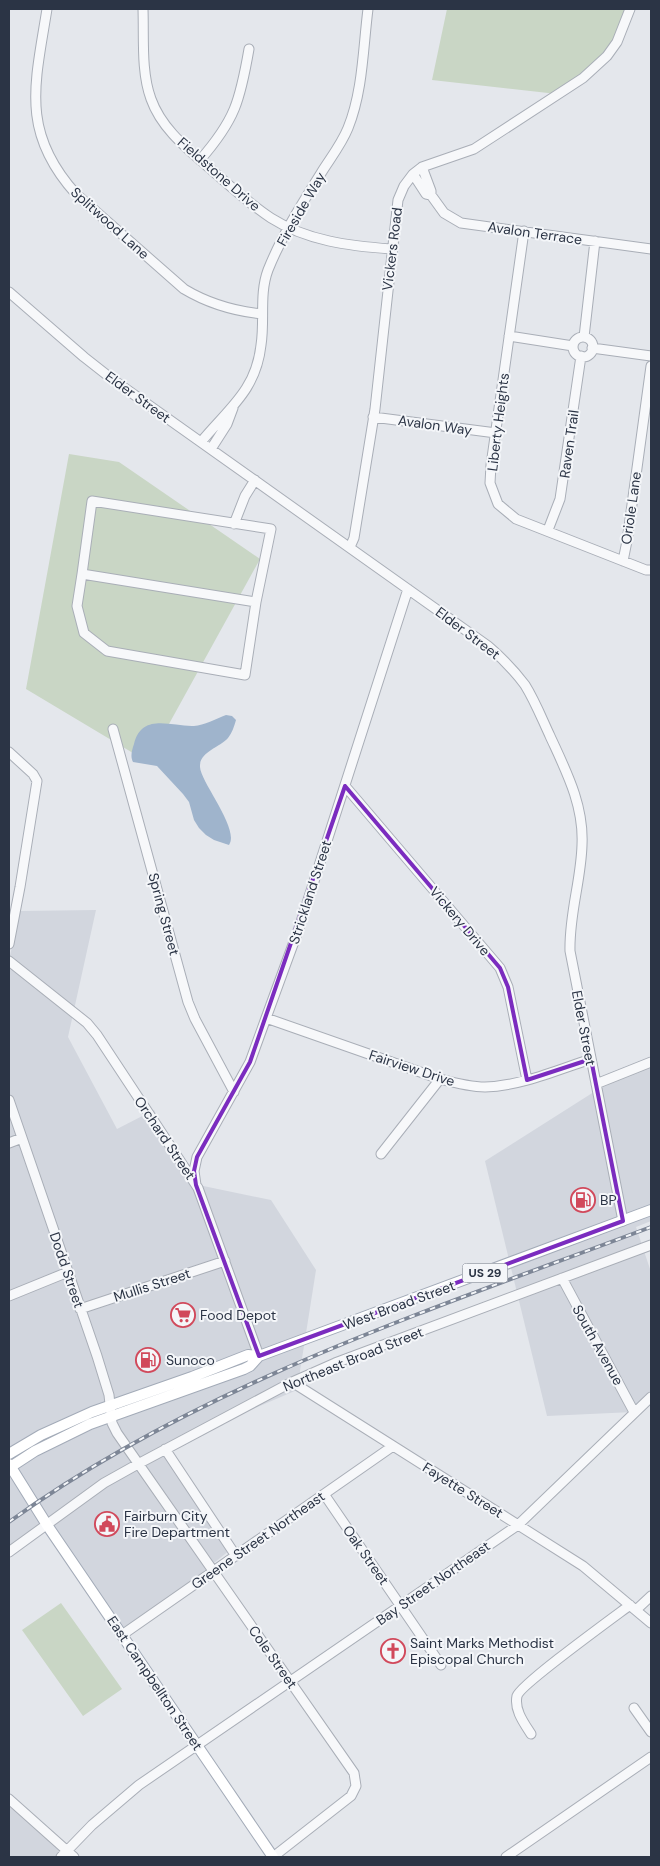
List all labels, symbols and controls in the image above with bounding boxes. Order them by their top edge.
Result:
street label: Fieldstone Drive [174,133,264,215]
street label: Fireside Way [273,169,330,249]
street label: Splitwood Lane [67,183,153,263]
street label: Vickers Road [378,206,406,292]
street label: Avalon Terrace [487,217,583,249]
street label: Elder Street [102,367,174,427]
street label: Liberty Heights [483,372,513,472]
street label: Raven Trail [555,409,583,479]
street label: Avalon Way [397,411,473,439]
street label: Oriole Lane [617,470,645,546]
street label: Elder Street [432,603,504,663]
street label: Strickland Street [285,838,335,946]
street label: Spring Street [144,871,184,957]
street label: Vickery Drive [426,883,494,959]
street label: Elder Street [568,989,600,1067]
street label: Fairview Drive [367,1046,457,1090]
street label: Orchard Street [131,1093,199,1183]
fuel station icon: BP [570,1187,596,1213]
place label: BP [600,1191,617,1209]
street label: Dodd Street [46,1230,88,1310]
street label: Mullis Street [111,1264,193,1306]
road number: US 29 [462,1264,508,1282]
street label: West Broad Street [340,1276,458,1334]
supermarket icon: Food Depot [170,1302,196,1328]
street label: South Avenue [568,1302,628,1388]
place label: Food Depot [200,1306,276,1324]
street label: Northeast Broad Street [280,1323,426,1395]
fuel station icon: Sunoco [135,1347,161,1373]
place label: Sunoco [166,1351,215,1369]
street label: Fayette Street [419,1458,507,1522]
street label: Greene Street Northeast [188,1487,328,1593]
place label: Fairburn City Fire Department [124,1507,230,1541]
public building icon: Fairburn City Fire Department [94,1511,120,1537]
street label: Oak Street [339,1522,393,1588]
street label: Bay Street Northeast [372,1537,494,1629]
street label: East Campbellton Street [103,1612,207,1754]
street label: Cole Street [245,1622,301,1692]
place label: Saint Marks Methodist Episcopal Church [410,1634,554,1668]
church icon: Saint Marks Methodist Episcopal Church [380,1638,406,1664]

